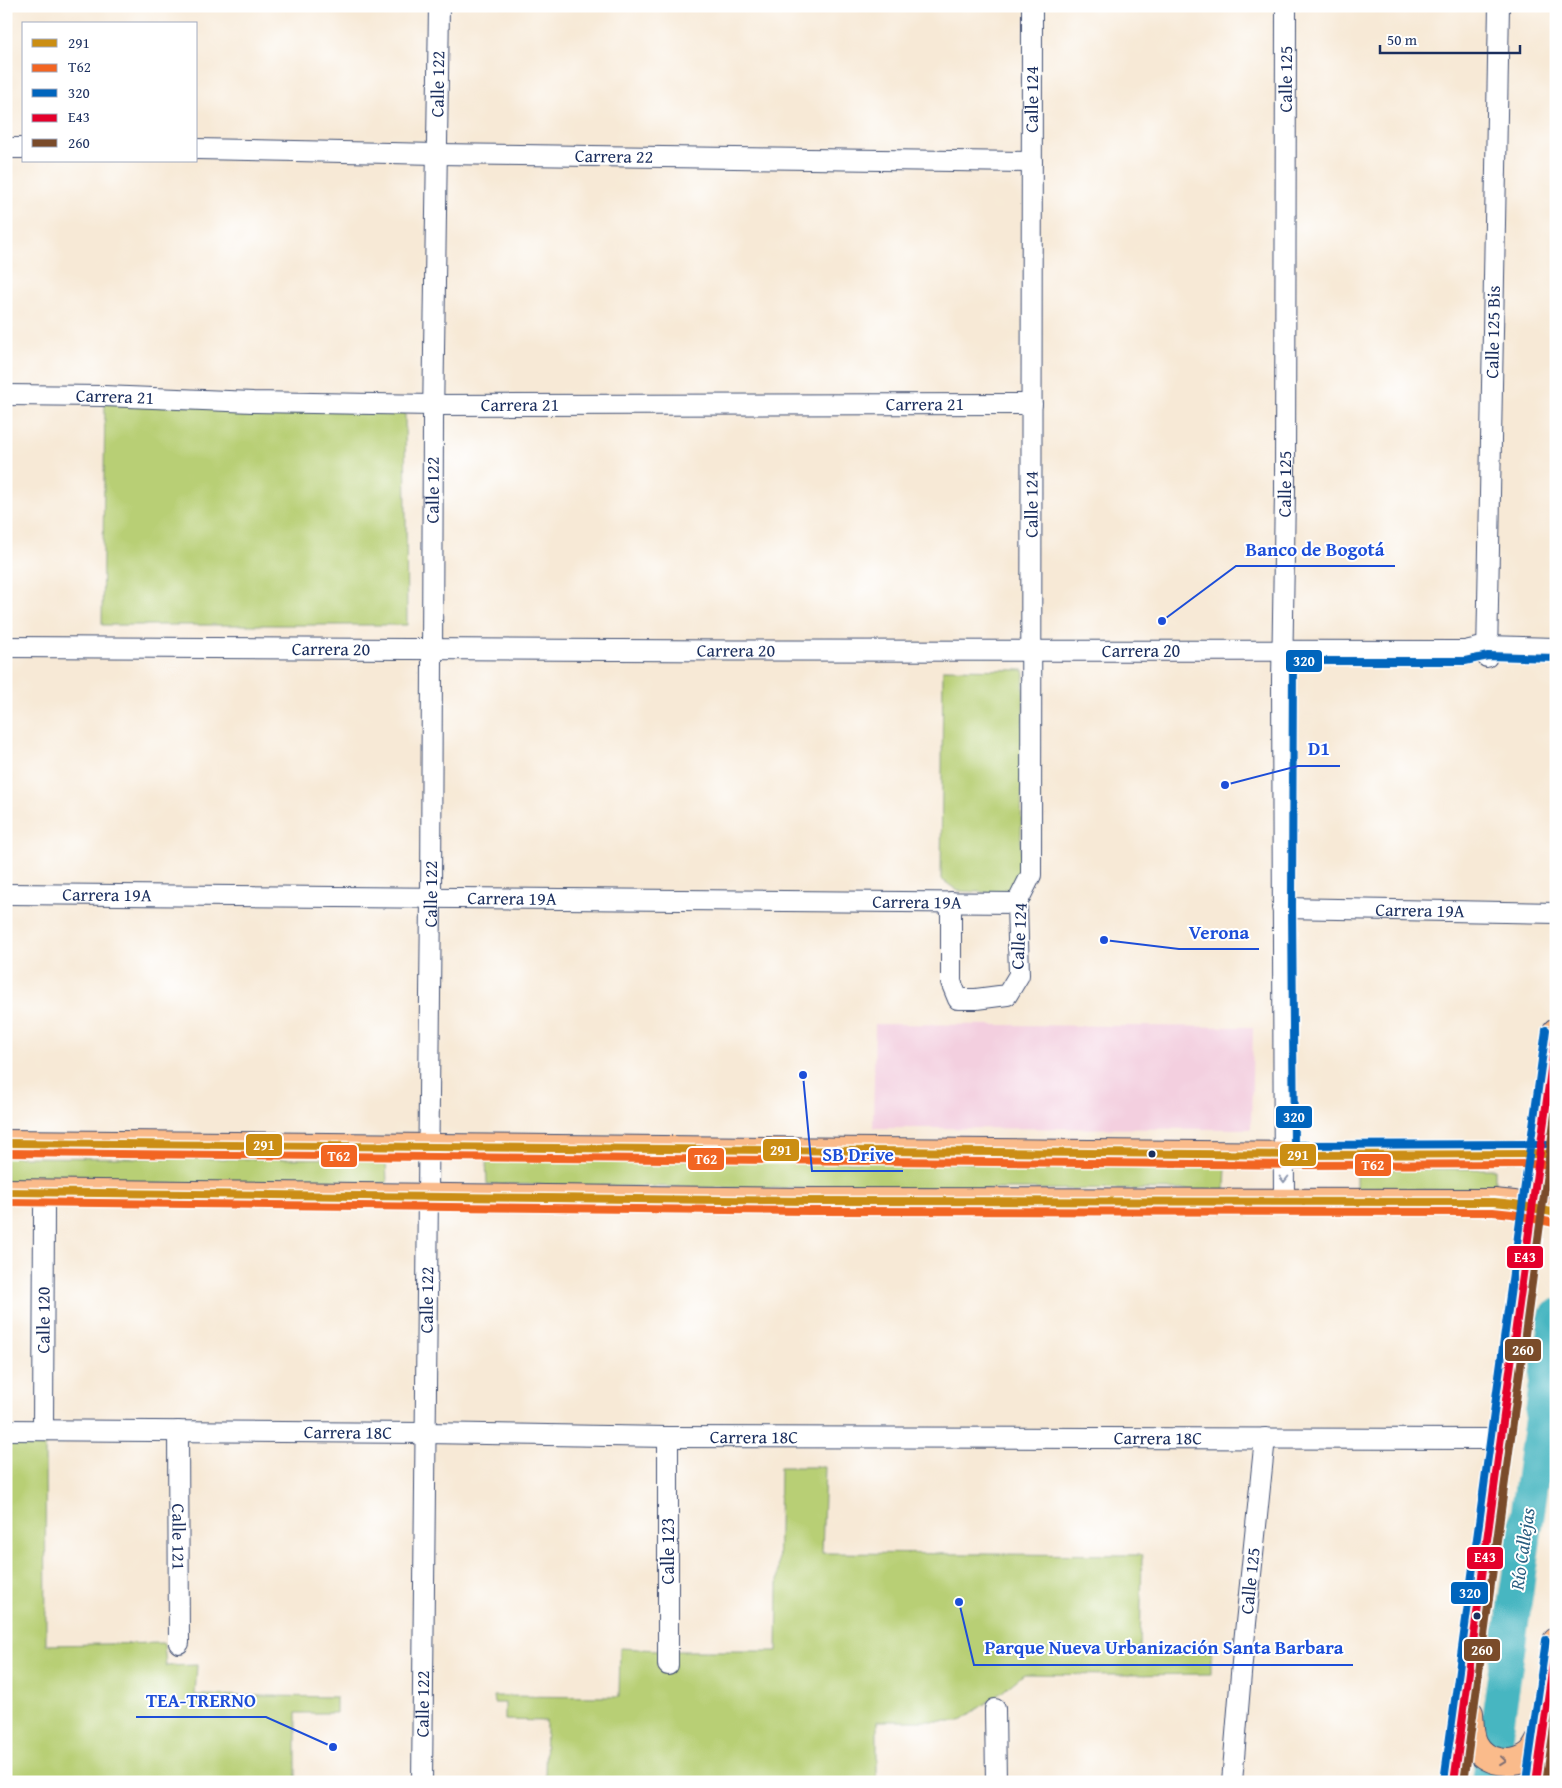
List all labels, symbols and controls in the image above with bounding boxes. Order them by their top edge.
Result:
legend [22,22,198,162]
scale bar [1380,22,1520,54]
text: 50 m [1387,29,1418,50]
text: 291 [68,32,90,53]
street label: Calle 125 [1272,46,1299,112]
street label: Calle 122 [423,50,451,118]
text: T62 [68,56,91,77]
street label: Calle 124 [1018,66,1045,133]
text: 320 [68,82,90,103]
text: E43 [68,106,90,127]
text: 260 [68,132,90,153]
street label: Carrera 22 [575,142,653,170]
street label: Calle 125 Bis [1478,285,1507,379]
street label: Carrera 21 [76,382,155,411]
street label: Carrera 21 [886,390,964,417]
street label: Carrera 21 [481,391,559,418]
street label: Calle 125 [1271,451,1298,518]
street label: Calle 122 [419,457,446,524]
street label: Calle 124 [1017,471,1044,538]
callout: Banco de Bogotá [1236,532,1395,566]
text: Banco de Bogotá [1245,535,1385,563]
street label: Carrera 20 [292,635,371,662]
street label: Carrera 20 [697,636,776,664]
street label: Carrera 20 [1102,637,1181,664]
line badge: 320 [1285,649,1323,673]
text: 320 [1293,651,1315,671]
callout: D1 [1298,732,1340,766]
text: D1 [1308,734,1330,762]
street label: Calle 122 [417,861,444,928]
street label: Carrera 19A [62,881,152,908]
street label: Carrera 19A [467,884,557,912]
street label: Carrera 19A [872,888,962,916]
street label: Carrera 19A [1375,896,1465,924]
street label: Calle 124 [1003,902,1034,970]
callout: Verona [1179,915,1259,949]
text: Verona [1189,918,1249,946]
line badge: 320 [1275,1105,1313,1129]
text: 320 [1283,1107,1305,1127]
line badge: 291 [245,1133,283,1157]
text: 291 [253,1135,275,1155]
callout: SB Drive [812,1137,903,1171]
line badge: 291 [762,1138,800,1162]
text: 291 [770,1140,792,1160]
text: SB Drive [822,1140,894,1168]
line badge: 291 [1279,1143,1317,1167]
line badge: T62 [320,1144,358,1168]
text: 291 [1287,1145,1309,1165]
text: T62 [328,1146,350,1166]
line badge: T62 [687,1147,725,1171]
text: T62 [695,1149,717,1169]
unlabelled marker [1147,1149,1157,1159]
line badge: T62 [1354,1153,1392,1177]
text: T62 [1362,1155,1384,1175]
one-way arrow [1279,1175,1289,1183]
line badge: E43 [1506,1245,1544,1269]
text: E43 [1514,1247,1536,1267]
street label: Calle 122 [413,1266,440,1334]
street label: Calle 120 [29,1286,57,1353]
line badge: 260 [1504,1338,1542,1362]
text: 260 [1512,1340,1534,1360]
street label: Carrera 18C [304,1418,392,1446]
street label: Carrera 18C [710,1423,798,1450]
street label: Carrera 18C [1114,1424,1202,1451]
street label: Calle 121 [165,1503,193,1570]
water label: Río Callejas [1502,1506,1542,1593]
street label: Calle 123 [654,1518,681,1584]
street label: Calle 125 [1233,1546,1267,1615]
line badge: E43 [1466,1546,1504,1570]
text: E43 [1474,1547,1496,1567]
line badge: 320 [1450,1581,1489,1605]
text: 320 [1459,1583,1481,1603]
unlabelled marker [1472,1611,1482,1621]
callout: Parque Nueva Urbanización Santa Barbara [974,1631,1353,1665]
text: Parque Nueva Urbanización Santa Barbara [985,1633,1344,1661]
line badge: 260 [1463,1638,1501,1662]
text: 260 [1471,1640,1493,1660]
street label: Calle 122 [408,1670,436,1738]
callout: TEA-TRERNO [136,1683,266,1717]
text: TEA-TRERNO [146,1686,256,1714]
one-way arrow [1500,1755,1508,1766]

